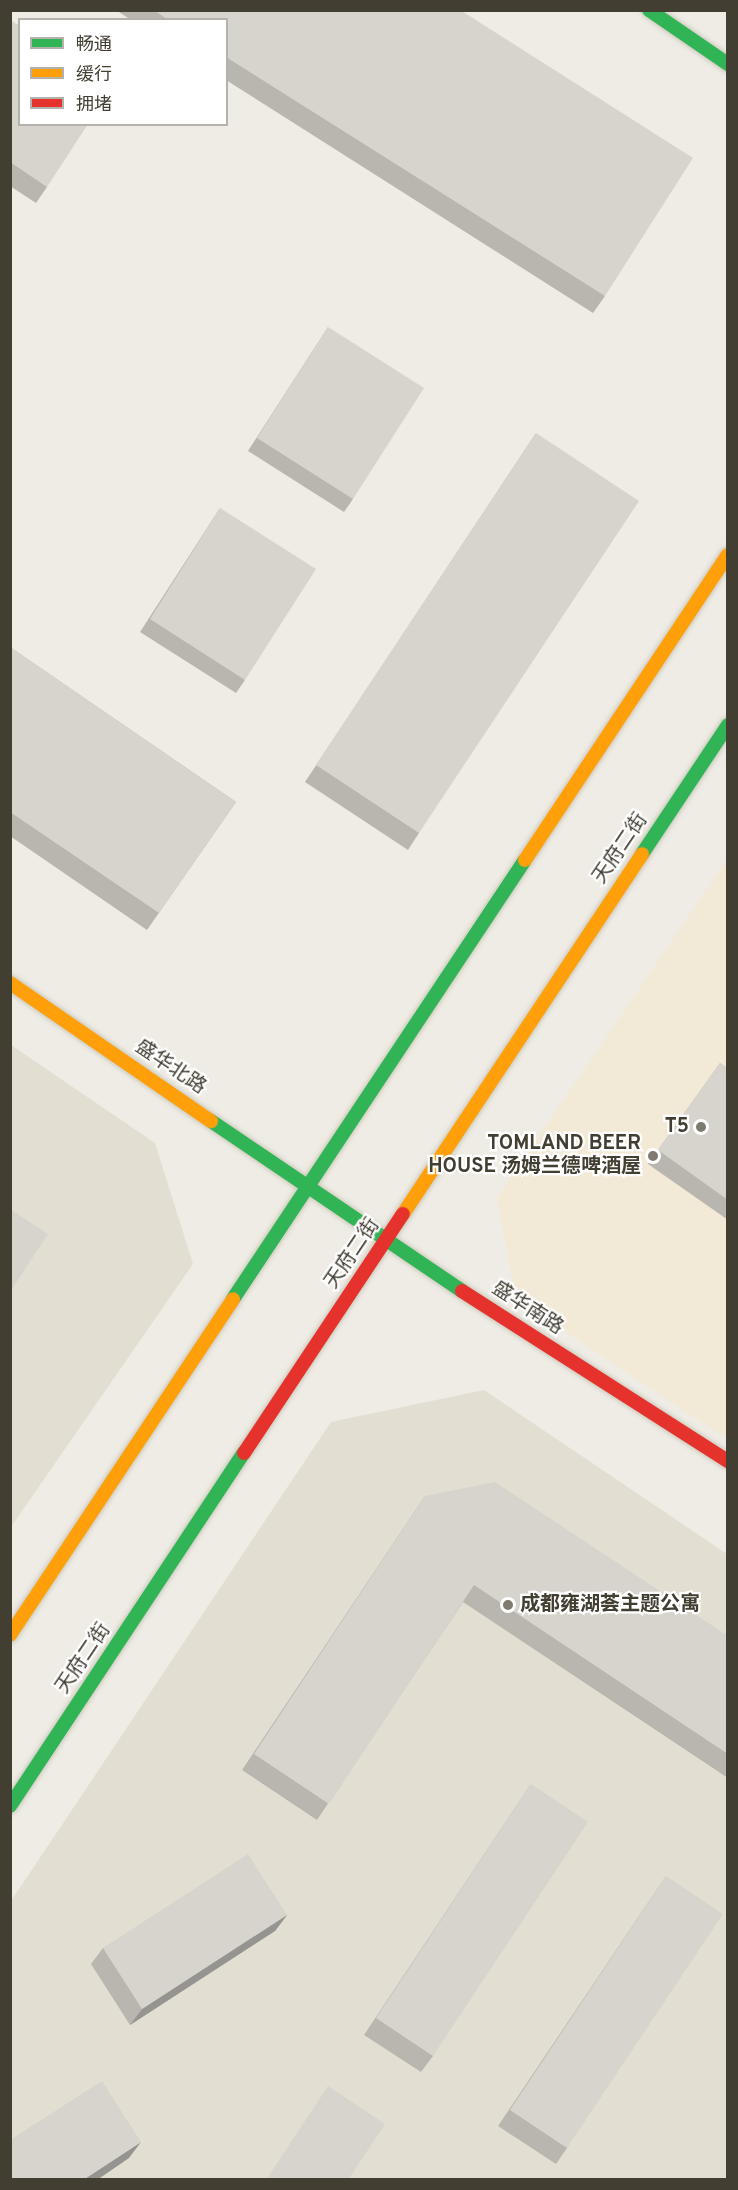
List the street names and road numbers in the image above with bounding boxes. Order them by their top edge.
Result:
street label: 天府二街 [589,809,653,889]
street label: 盛华北路 [130,1036,210,1100]
street label: 天府二街 [321,1214,385,1294]
street label: 盛华南路 [487,1277,567,1341]
street label: 天府二街 [52,1619,116,1699]

